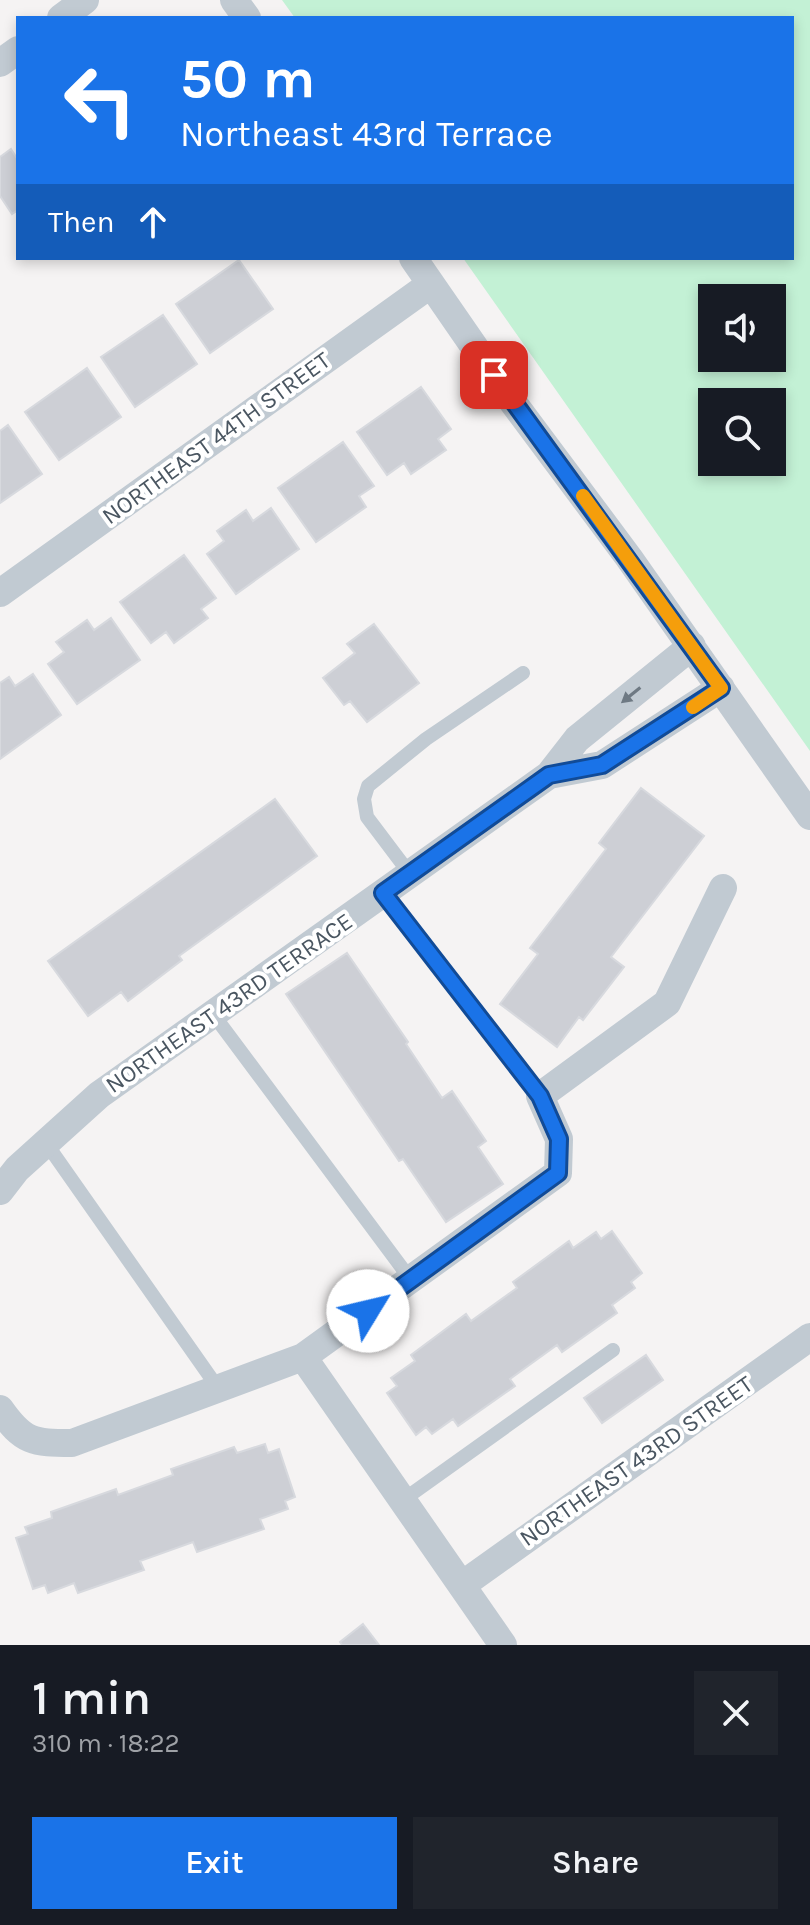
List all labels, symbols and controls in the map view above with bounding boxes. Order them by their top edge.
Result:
text: 50 m [180,46,315,111]
icon: left [48,48,152,152]
text: Northeast 43rd Terrace [180,113,553,155]
icon: ahead [131,200,175,244]
text: Then [48,204,115,240]
map controls [698,284,786,476]
button: sound [698,284,786,372]
pin [460,341,528,409]
street label: NORTHEAST 44TH STREET [97,346,335,530]
icon: arrive [472,353,516,397]
button: search [698,388,786,476]
one-way arrow [621,686,641,703]
street label: NORTHEAST 43RD TERRACE [100,907,358,1099]
position arrow [326,1269,410,1353]
street label: NORTHEAST 43RD STREET [514,1370,758,1552]
text: 1 min [32,1670,151,1726]
button: close [694,1671,778,1755]
text: 310 m · 18:22 [32,1728,180,1759]
button: Exit [32,1817,397,1909]
button: Share [413,1817,778,1909]

